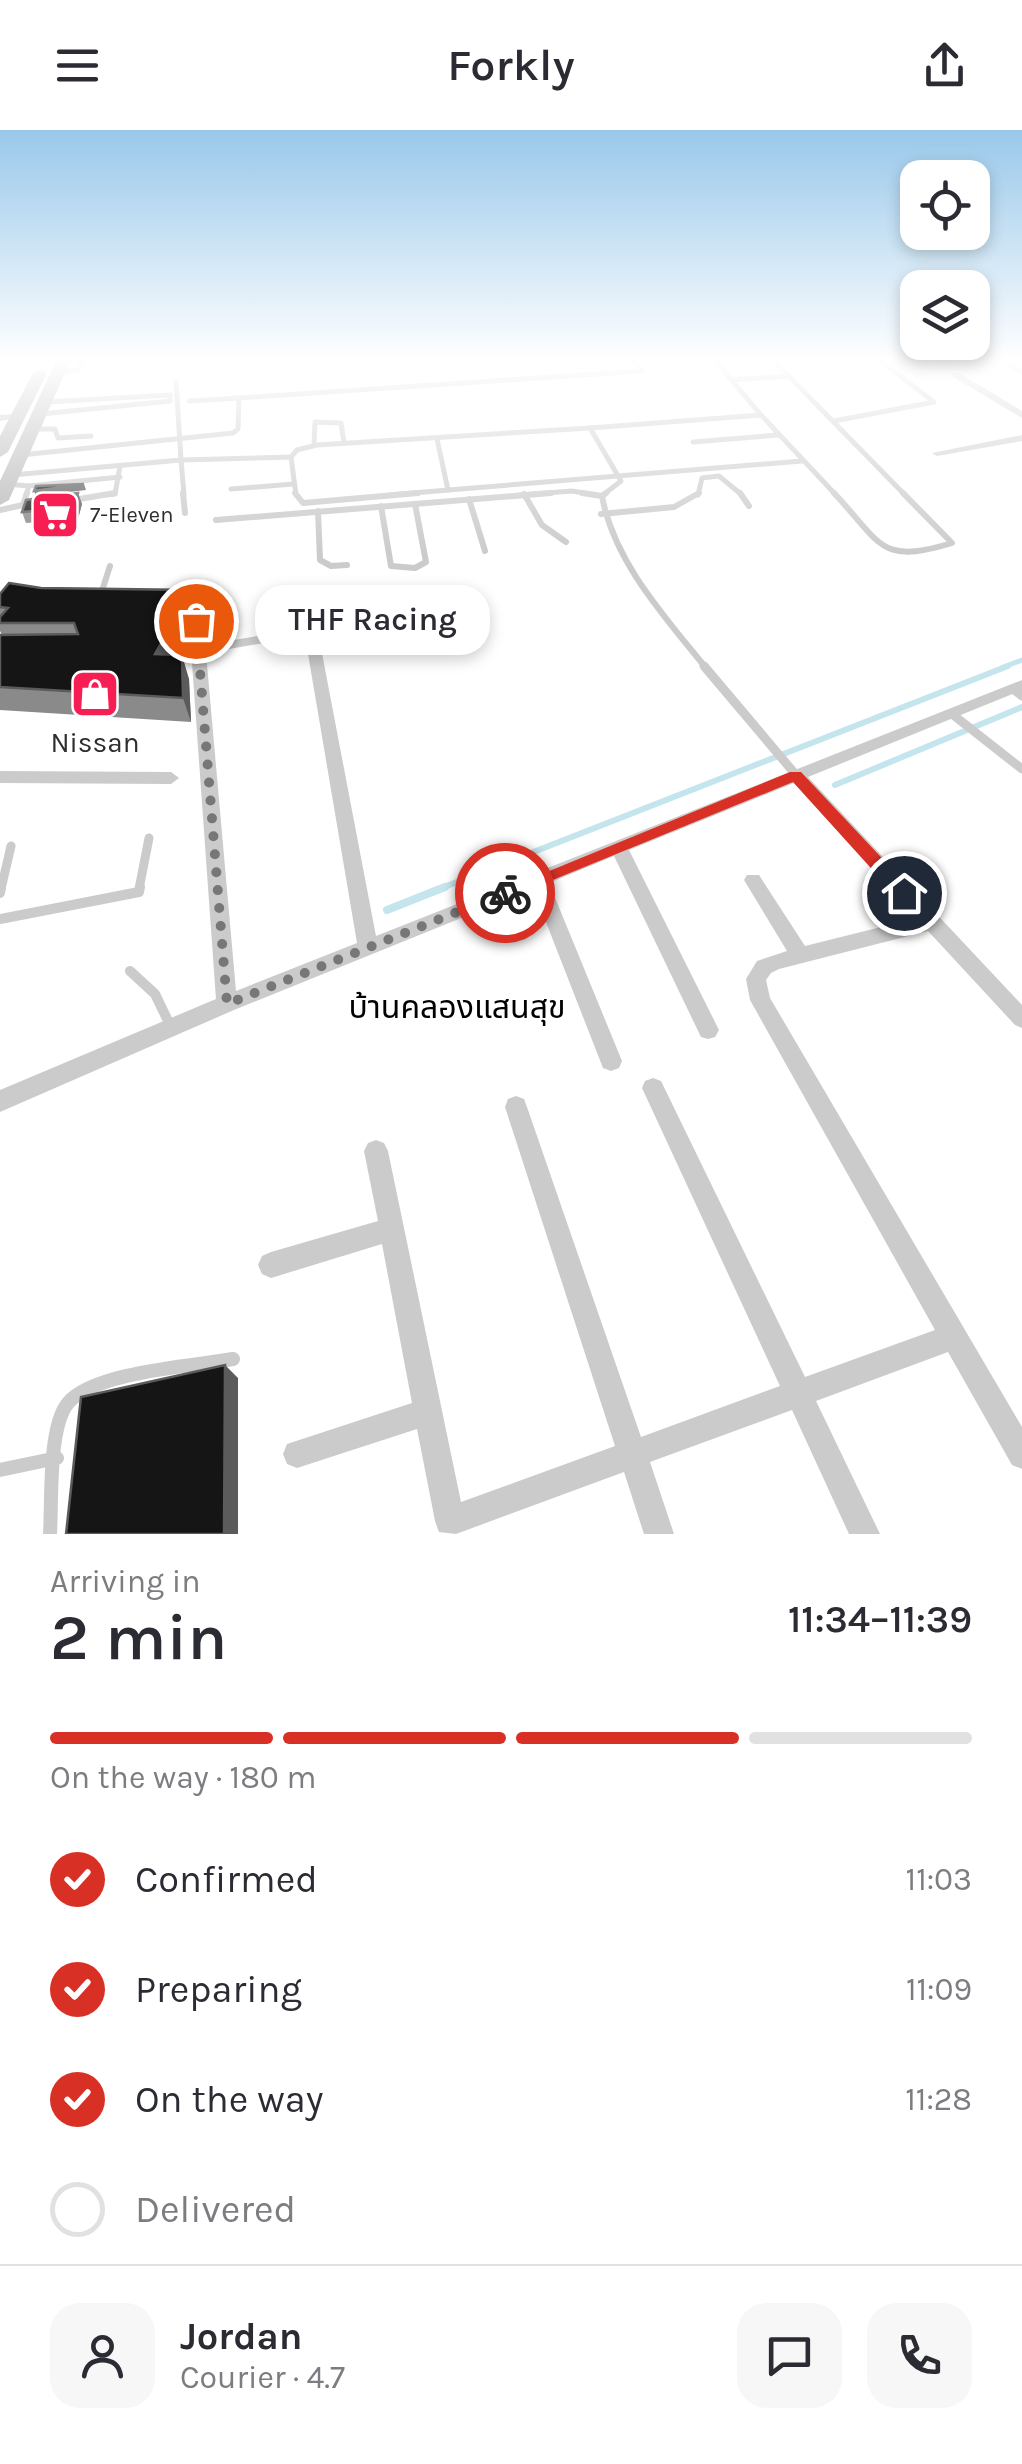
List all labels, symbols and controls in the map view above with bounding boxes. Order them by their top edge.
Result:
icon: menu [50,38,105,93]
icon: share [917,38,972,93]
text: Forkly [447,39,575,91]
map controls [900,160,990,360]
button: locate [900,160,990,250]
button: layers [900,270,990,360]
supermarket icon: 7-Eleven [29,489,81,541]
place label: 7-Eleven [90,502,173,528]
pin [154,579,239,664]
callout: THF Racing [256,586,491,656]
icon: bag [169,594,224,649]
text: THF Racing [288,601,457,638]
shop icon: Nissan [69,668,121,720]
place label: Nissan [50,726,140,759]
courier [455,843,555,943]
pin [862,851,947,936]
icon: bike [478,866,533,921]
icon: home [877,866,932,921]
district label: บ้านคลองแสนสุข [349,989,566,1026]
text: Arriving in [50,1563,201,1600]
text: 11:34–11:39 [788,1597,972,1642]
text: 2 min [50,1599,227,1675]
text: On the way · 180 m [50,1759,316,1796]
icon: check [50,1852,105,1907]
text: Confirmed [135,1857,318,1902]
text: 11:03 [906,1861,972,1898]
icon: check [50,1962,105,2017]
text: Preparing [135,1967,302,2012]
text: 11:09 [906,1971,972,2008]
icon: check [50,2072,105,2127]
text: On the way [135,2077,323,2122]
text: 11:28 [905,2081,972,2118]
text: Delivered [135,2187,296,2232]
button: person [50,2303,155,2408]
button: chat [737,2303,842,2408]
button: phone [867,2303,972,2408]
text: Jordan [180,2314,303,2359]
text: Courier · 4.7 [180,2359,345,2396]

